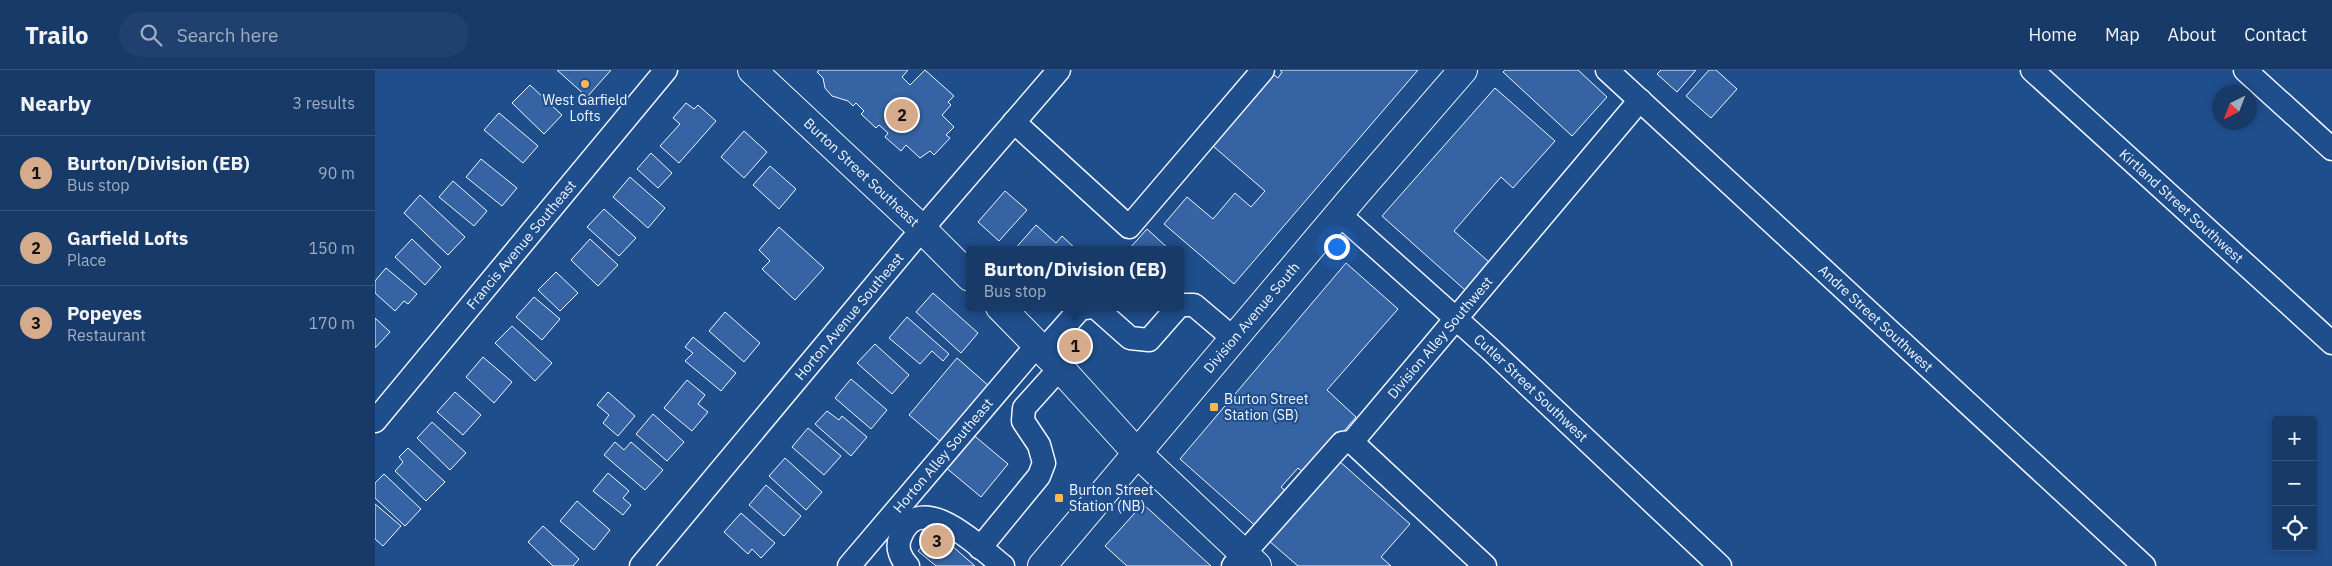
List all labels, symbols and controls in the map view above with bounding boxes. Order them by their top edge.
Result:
search box [119,12,469,57]
text: Trailo [25,19,89,51]
icon: search [137,21,165,49]
text: Search here [177,23,278,47]
text: Home [2029,23,2077,46]
text: Map [2105,23,2140,46]
text: About [2168,23,2216,46]
text: Contact [2244,23,2307,46]
marker: West Garfield Lofts [579,78,591,90]
north arrow [2212,85,2257,130]
text: Nearby [20,89,91,117]
place label: West Garfield Lofts [543,91,627,125]
text: 3 results [292,93,355,113]
pin: 2 [886,96,918,134]
street label: Burton Street Southeast [800,114,923,231]
street label: Kirtland Street Southwest [2116,145,2247,267]
text: Burton/Division (EB) [67,151,250,175]
text: 1 [31,163,41,183]
text: 90 m [318,163,355,183]
text: Bus stop [67,175,130,195]
street label: Francis Avenue Southeast [462,176,580,313]
text: Garfield Lofts [67,226,188,250]
your location [1324,234,1350,260]
text: 2 [31,238,41,258]
text: 150 m [308,238,355,258]
popup [966,246,1184,311]
street label: Horton Avenue Southeast [791,249,908,384]
text: Place [67,250,106,270]
text: Burton/Division (EB) [984,257,1166,281]
street label: Division Avenue South [1200,258,1303,377]
street label: Andre Street Southwest [1815,261,1937,376]
street label: Division Alley Southwest [1384,273,1497,402]
text: Bus stop [984,281,1046,301]
text: Popeyes [67,301,142,325]
text: 3 [31,313,41,333]
text: 170 m [308,313,355,333]
text: Restaurant [67,325,146,345]
pin: 1 [1059,327,1091,365]
street label: Cutler Street Southwest [1470,330,1592,446]
place label: Burton Street Station (SB) [1224,390,1309,424]
street label: Horton Alley Southeast [889,394,997,517]
marker: Burton Street Station (SB) [1208,401,1220,413]
map controls [2272,416,2317,551]
button: + [2272,416,2317,461]
button: − [2272,461,2317,506]
place label: Burton Street Station (NB) [1069,481,1154,515]
marker: Burton Street Station (NB) [1053,492,1065,504]
button: locate [2272,506,2317,551]
pin: 3 [921,522,953,560]

